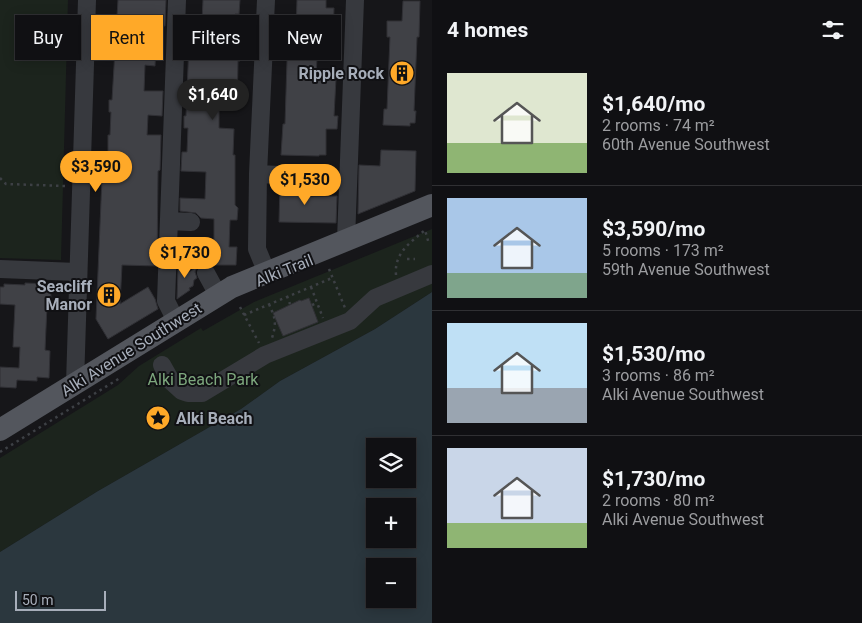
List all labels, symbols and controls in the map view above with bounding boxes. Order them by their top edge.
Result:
chip: Buy [15,15,81,60]
chip: Rent [91,15,163,60]
chip: Filters [173,15,259,60]
chip: New [269,15,341,60]
icon: filters [819,16,847,44]
text: 4 homes [447,18,528,42]
building icon: Ripple Rock [389,60,415,86]
place label: Ripple Rock [299,64,384,83]
pin: $1,640 [172,78,254,121]
text: $1,640 [188,85,238,104]
text: $1,640/mo [602,92,705,116]
icon: home [487,93,547,153]
text: 2 rooms · 74 m² [602,116,715,135]
text: 60th Avenue Southwest [602,135,770,154]
pin: $3,590 [55,150,137,193]
text: $3,590 [71,157,121,176]
pin: $1,530 [264,164,346,206]
text: $1,530 [280,170,330,189]
text: $3,590/mo [602,217,705,241]
icon: home [487,218,547,278]
pin: $1,730 [144,236,226,279]
text: 5 rooms · 173 m² [602,241,724,260]
text: $1,730 [160,243,210,262]
street label: Alki Trail [253,250,316,291]
text: 59th Avenue Southwest [602,260,770,279]
place label: Seacliff Manor [37,277,92,314]
building icon: Seacliff Manor [96,282,122,308]
street label: Alki Avenue Southwest [58,298,205,400]
text: $1,530/mo [602,342,705,366]
icon: home [487,343,547,403]
text: 3 rooms · 86 m² [602,366,715,385]
park label: Alki Beach Park [148,370,259,389]
text: Alki Avenue Southwest [602,385,764,404]
place icon: Alki Beach [145,405,171,431]
place label: Alki Beach [176,409,252,428]
map controls [366,438,416,608]
button: layers [366,438,416,488]
text: $1,730/mo [602,467,705,491]
icon: home [487,468,547,528]
text: 2 rooms · 80 m² [602,491,715,510]
button: + [366,498,416,548]
text: Alki Avenue Southwest [602,510,764,529]
button: − [366,558,416,608]
scale bar [15,588,106,611]
text: 50 m [22,592,54,608]

